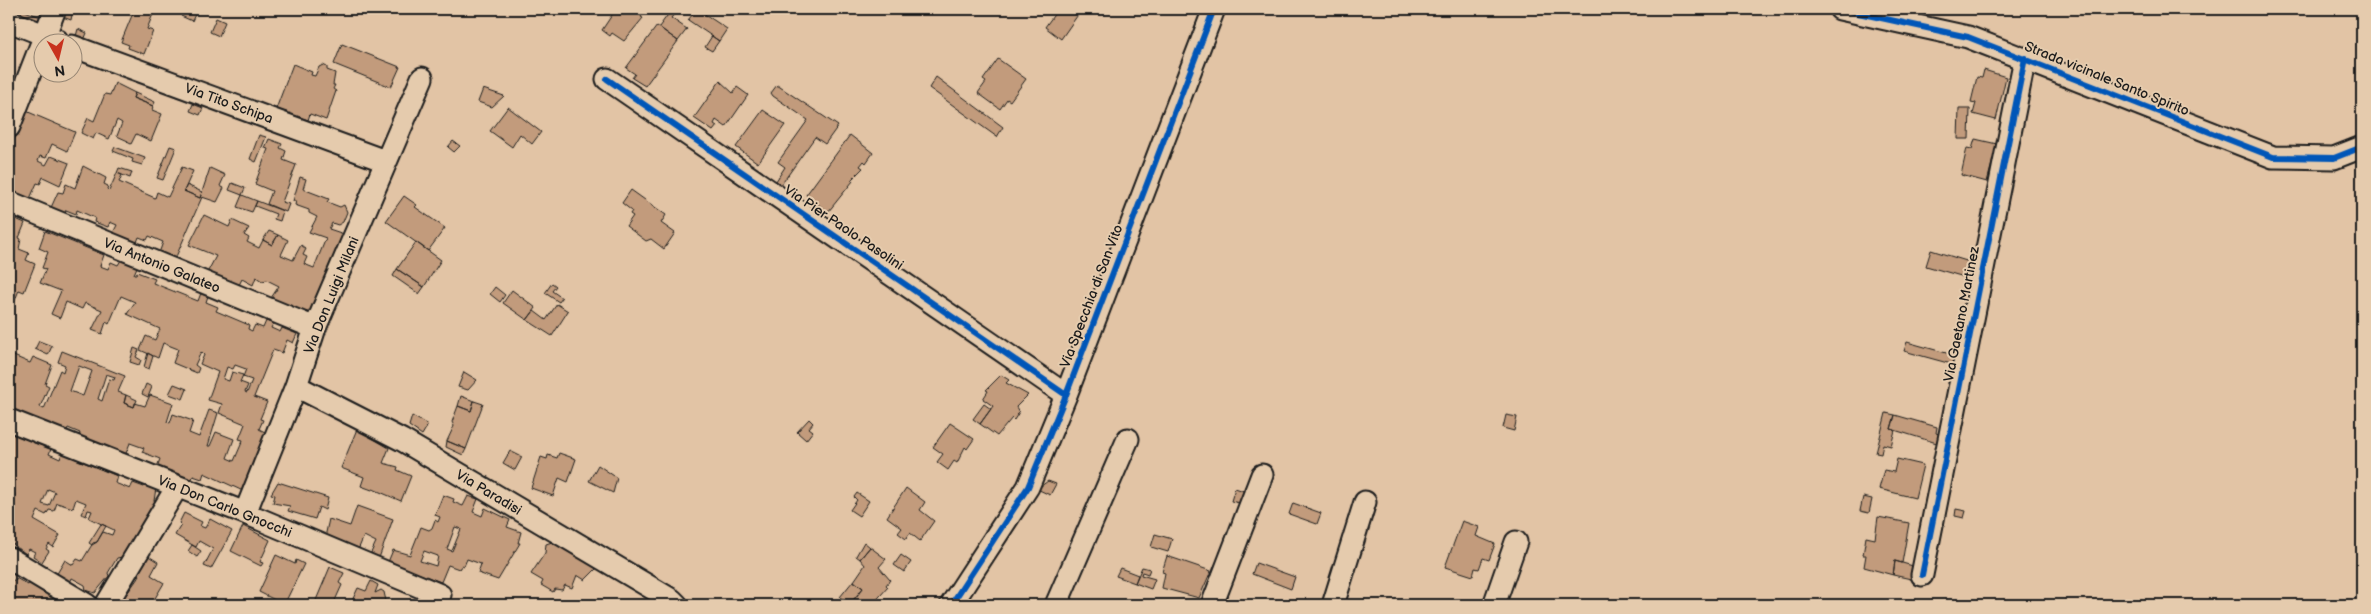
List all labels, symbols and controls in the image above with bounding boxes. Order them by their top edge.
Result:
north arrow [32,32,82,82]
street label: Strada vicinale Santo Spirito [2022,38,2192,119]
text: N [53,61,66,80]
street label: Via Tito Schipa [182,80,275,127]
street label: Via Pier Paolo Pasolini [781,181,907,274]
street label: Via Specchia di San Vito [1056,222,1127,370]
street label: Via Antonio Galateo [101,234,223,297]
street label: Via Don Luigi Milani [300,234,363,356]
street label: Via Gaetano Martinez [1940,245,1983,383]
street label: Via Paradisi [453,466,525,519]
street label: Via Don Carlo Gnocchi [155,472,294,541]

